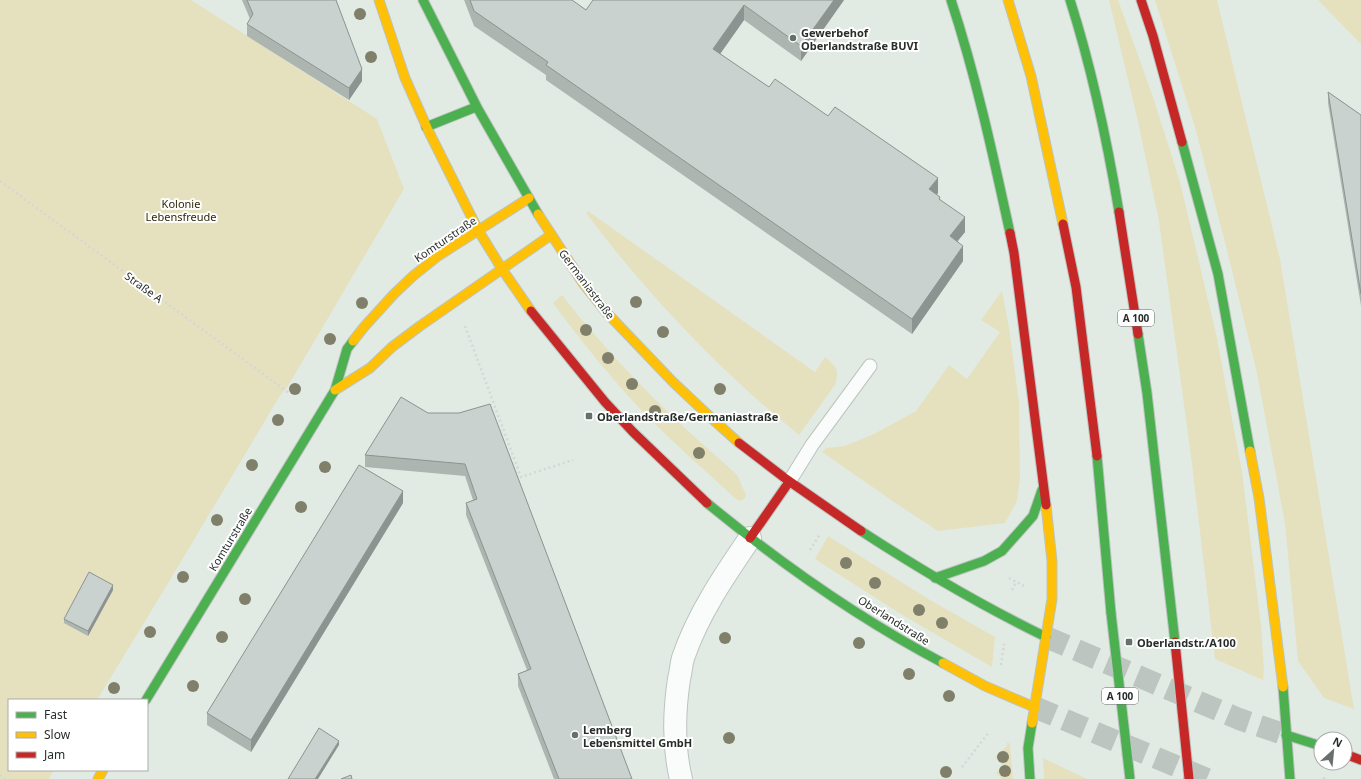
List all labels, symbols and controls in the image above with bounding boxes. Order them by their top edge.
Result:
place label: Gewerbehof Oberlandstraße BUVI [801,25,918,53]
marker: Gewerbehof Oberlandstraße BUVI [788,33,798,43]
park label: Kolonie Lebensfreude [145,196,217,224]
street label: Komturstraße [411,213,479,265]
street label: Germaniastraße [556,246,618,322]
street label: Straße A [122,268,167,306]
road number: A 100 [1118,310,1154,326]
place label: Oberlandstraße/Germaniastraße [597,409,779,424]
marker: Oberlandstraße/Germaniastraße [584,411,594,421]
street label: Komturstraße [205,504,255,574]
street label: Oberlandstraße [855,592,933,648]
place label: Oberlandstr./A100 [1137,635,1236,650]
marker: Oberlandstr./A100 [1124,637,1134,647]
road number: A 100 [1102,688,1138,704]
legend [8,699,148,771]
text: Fast [44,706,68,723]
place label: Lemberg Lebensmittel GmbH [583,722,692,750]
text: Slow [44,726,71,743]
marker: Lemberg Lebensmittel GmbH [570,730,580,740]
north arrow [1313,731,1353,771]
text: N [1330,733,1345,750]
text: Jam [43,746,65,763]

